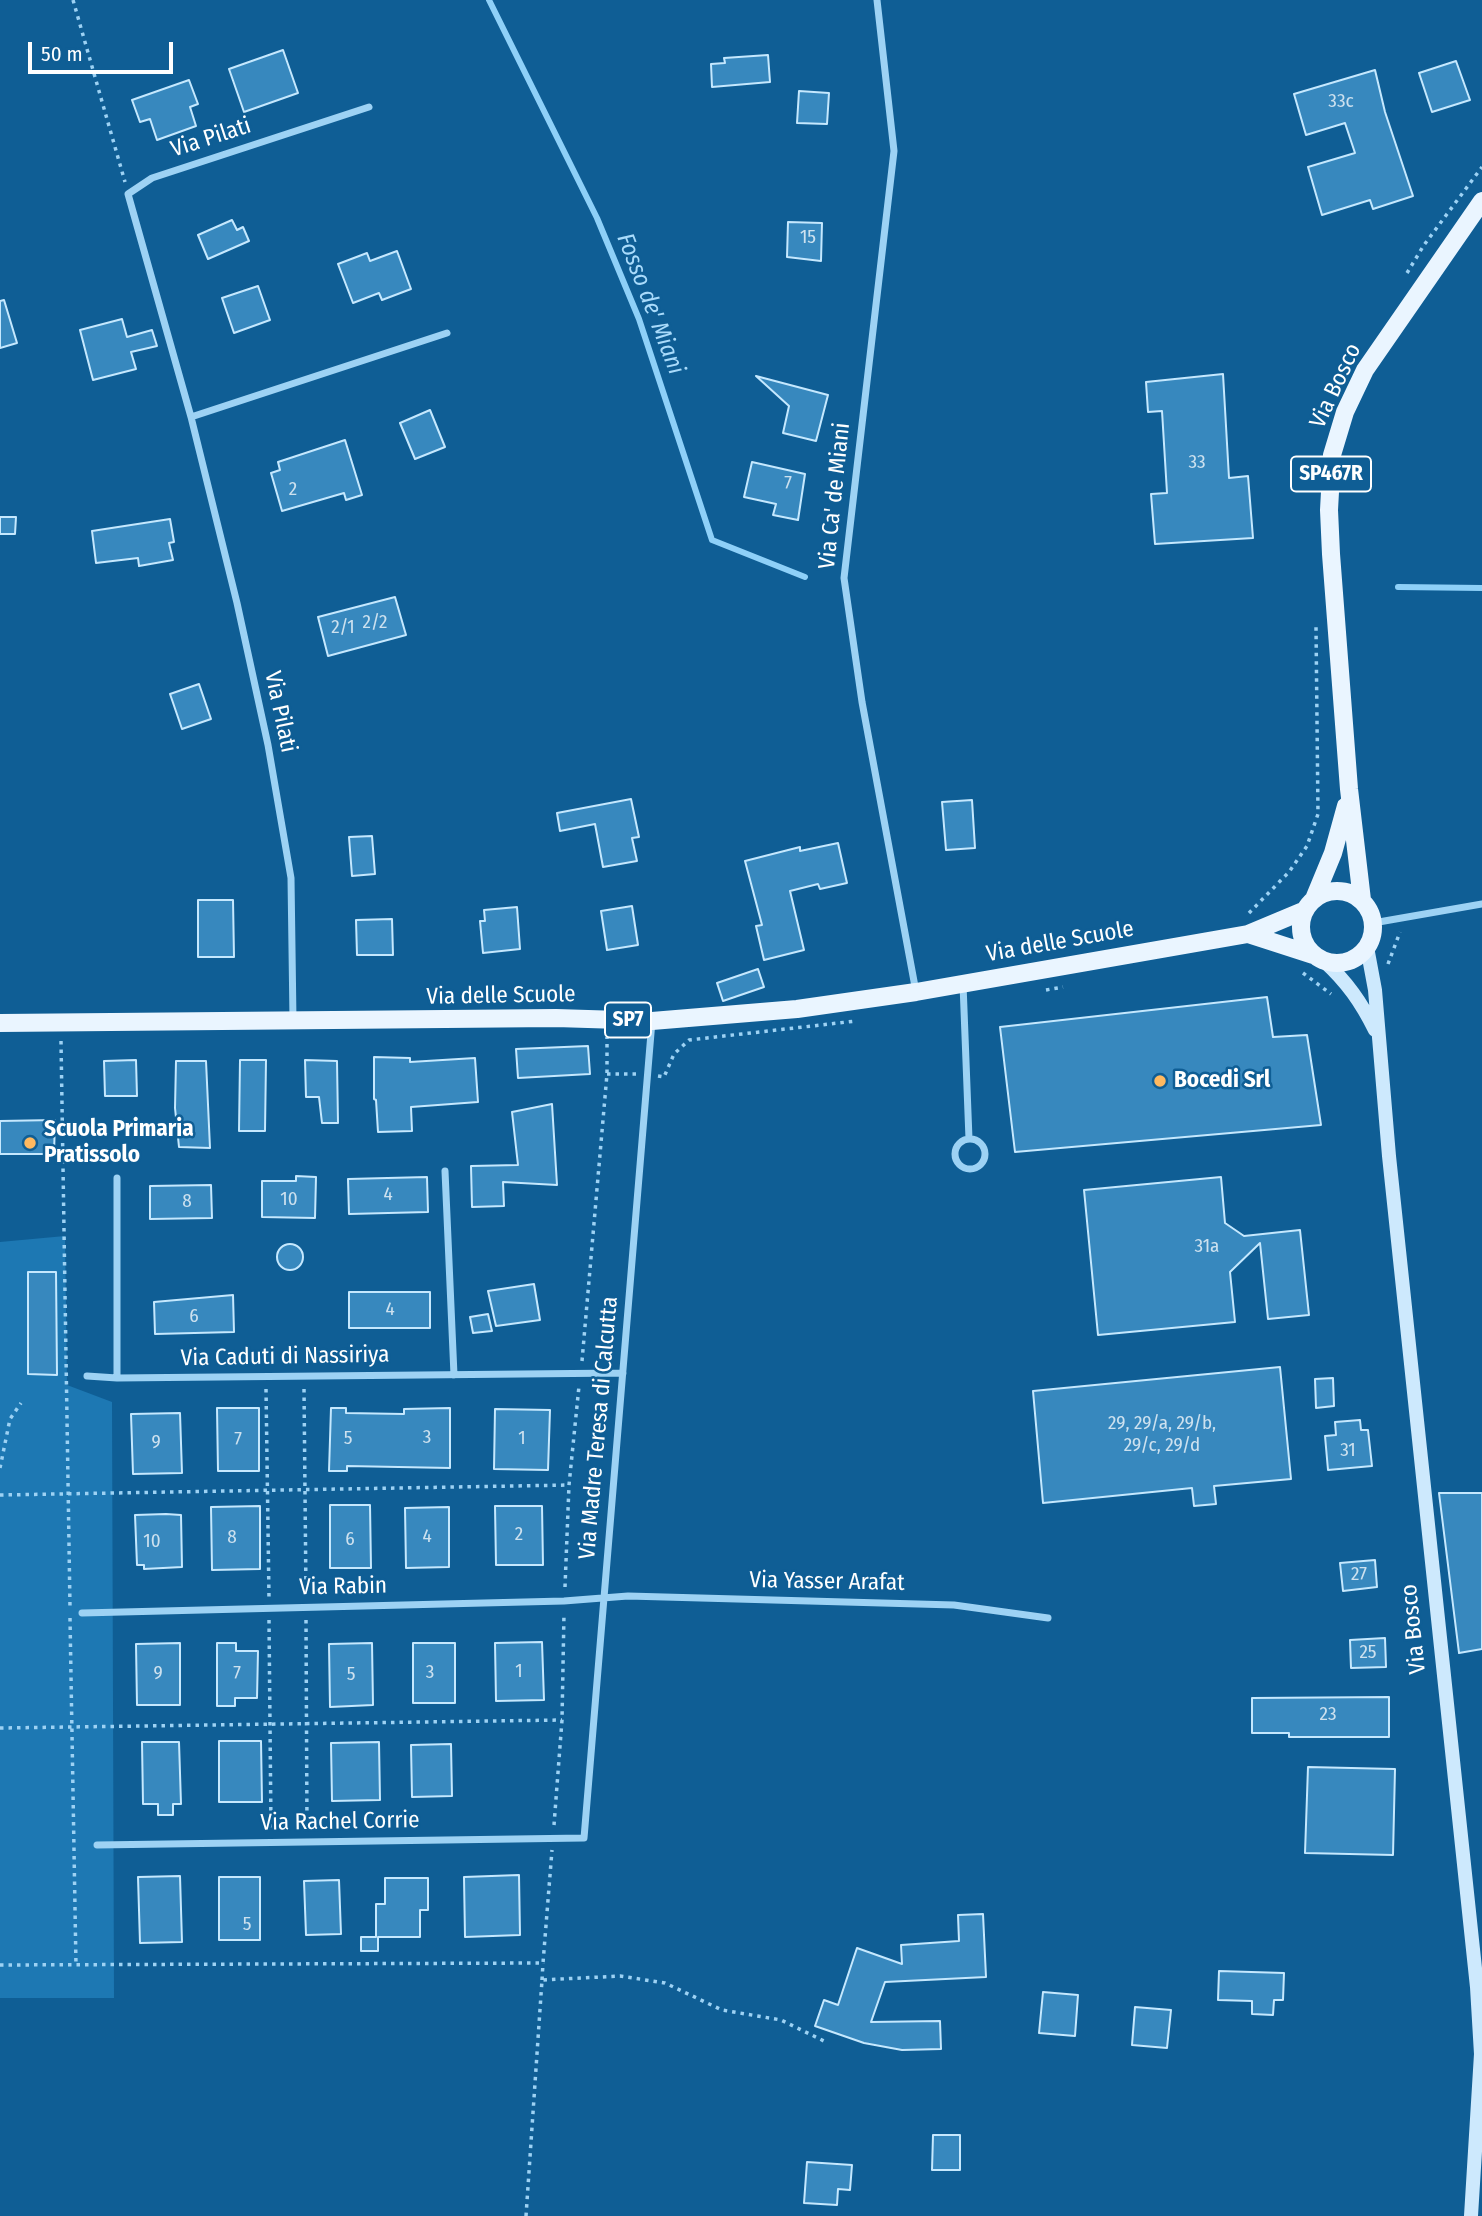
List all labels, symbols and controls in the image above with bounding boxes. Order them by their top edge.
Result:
scale bar [32,28,177,72]
text: 50 m [41,41,83,67]
house number: 33c [1328,91,1354,113]
street label: Via Pilati [167,112,255,164]
house number: 15 [800,227,816,249]
water label: Fosso de' Miani [610,229,690,379]
street label: Via Bosco [1304,339,1368,433]
street label: Via Ca' de Miani [814,421,856,571]
house number: 33 [1188,452,1206,474]
road number: SP467R [1291,456,1371,491]
house number: 7 [784,473,792,495]
house number: 2 [289,479,297,501]
house number: 2/2 [363,612,387,634]
house number: 2/1 [331,617,355,639]
street label: Via Pilati [258,669,302,755]
street label: Via delle Scuole [984,915,1136,969]
street label: Via delle Scuole [426,981,576,1011]
road number: SP7 [605,1002,651,1038]
place label: Bocedi Srl [1174,1067,1270,1095]
marker: Bocedi Srl [1152,1073,1168,1089]
place label: Scuola Primaria Pratissolo [44,1116,194,1170]
marker: Scuola Primaria Pratissolo [22,1135,38,1151]
house number: 4 [383,1184,393,1206]
house number: 10 [280,1189,298,1211]
house number: 8 [182,1191,192,1213]
house number: 31a [1195,1236,1219,1258]
street label: Via Madre Teresa di Calcutta [574,1295,624,1561]
house number: 4 [385,1299,395,1321]
house number: 6 [189,1306,199,1328]
street label: Via Caduti di Nassiriya [180,1341,390,1373]
house number: 29, 29/a, 29/b, 29/c, 29/d [1108,1413,1216,1457]
house number: 3 [423,1427,431,1449]
house number: 5 [344,1428,352,1450]
house number: 1 [518,1428,526,1450]
house number: 7 [234,1429,242,1451]
house number: 9 [151,1432,161,1454]
house number: 31 [1340,1440,1356,1462]
house number: 2 [515,1524,523,1546]
house number: 4 [422,1526,432,1548]
house number: 8 [227,1527,237,1549]
house number: 6 [345,1529,355,1551]
house number: 10 [143,1531,161,1553]
house number: 27 [1351,1564,1367,1586]
street label: Via Yasser Arafat [749,1567,905,1597]
street label: Via Rabin [299,1572,387,1602]
street label: Via Bosco [1396,1583,1432,1675]
house number: 25 [1359,1642,1377,1664]
house number: 1 [515,1661,523,1683]
house number: 3 [426,1662,434,1684]
house number: 9 [153,1663,163,1685]
house number: 7 [233,1663,241,1685]
house number: 5 [347,1664,355,1686]
house number: 23 [1320,1704,1336,1726]
street label: Via Rachel Corrie [260,1807,420,1837]
house number: 5 [243,1914,251,1936]

